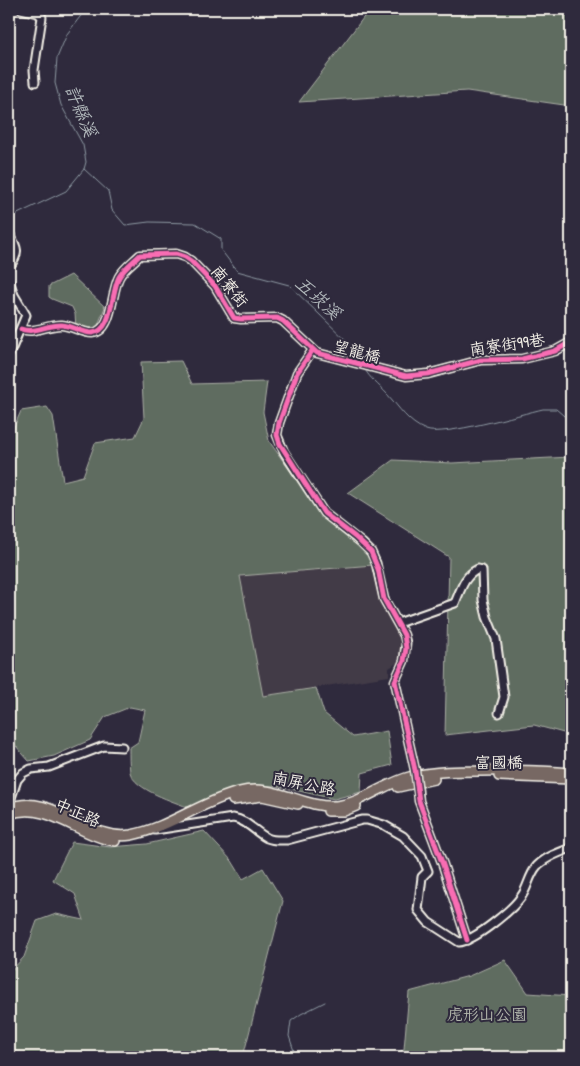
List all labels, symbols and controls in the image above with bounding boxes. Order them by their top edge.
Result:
water label: 許縣溪 [59,81,104,141]
street label: 南寮街 [206,260,254,312]
water label: 五崁溪 [290,270,348,326]
street label: 南寮街99巷 [468,328,546,360]
street label: 望龍橋 [331,334,383,368]
street label: 富國橋 [475,751,523,773]
street label: 南屏公路 [270,766,338,800]
street label: 中正路 [52,792,104,832]
park label: 虎形山公園 [447,1003,527,1025]

